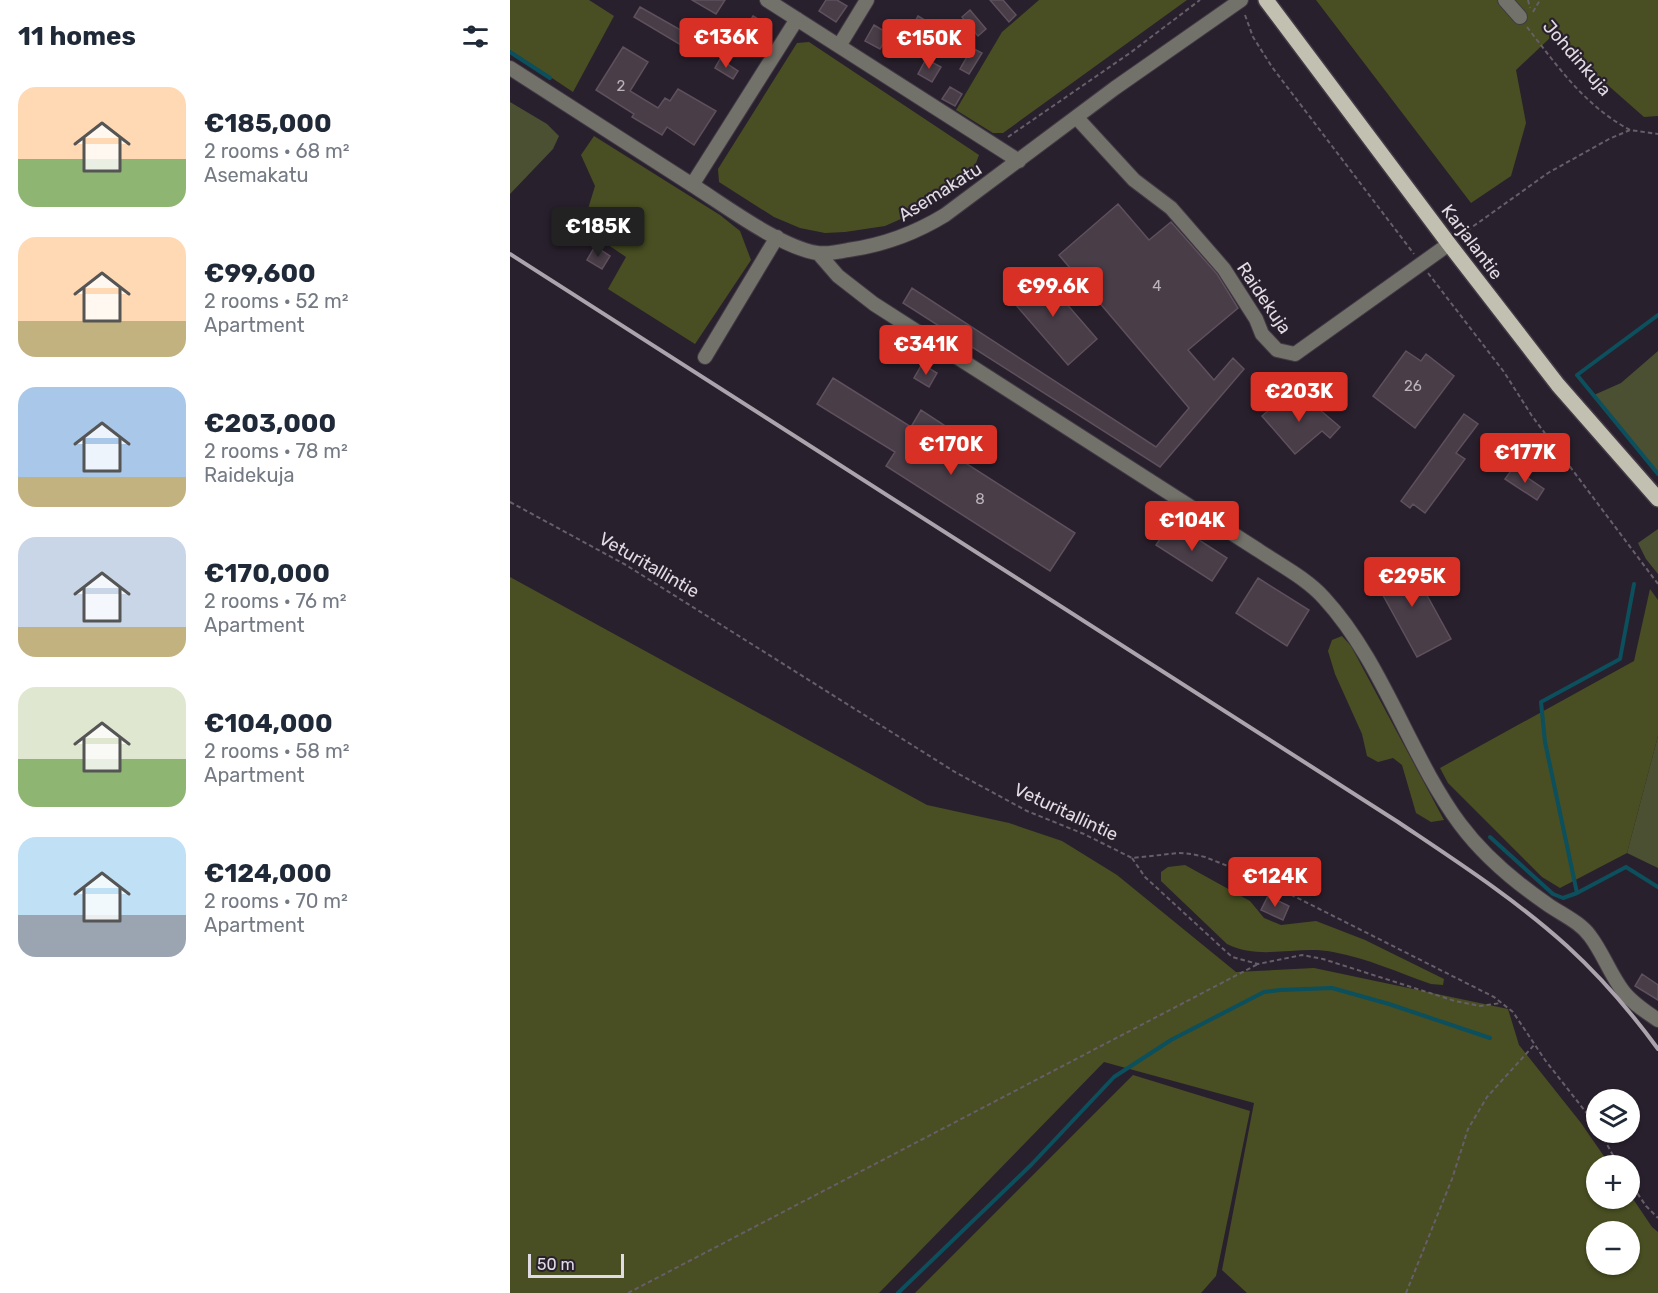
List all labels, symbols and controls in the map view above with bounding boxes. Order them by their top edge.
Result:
street label: Johdinkuja [1538,16,1616,100]
pin: €136K [684,18,768,69]
pin: €150K [887,19,971,70]
icon: filters [459,20,492,53]
text: 11 homes [18,21,136,52]
text: €136K [693,25,759,49]
text: €150K [896,26,962,50]
house number: 2 [617,77,626,95]
text: €185,000 [204,108,332,139]
icon: home [66,111,138,183]
text: 2 rooms · 68 m² [204,139,350,163]
street label: Asemakatu [894,158,986,226]
text: Asemakatu [204,163,309,187]
street label: Karjalantie [1437,200,1507,284]
pin: €185K [556,207,640,258]
text: €185K [565,214,631,238]
text: €99,600 [204,258,316,289]
street label: Raidekuja [1232,258,1296,338]
icon: home [66,261,138,333]
pin: €99.6K [1004,267,1102,318]
text: €99.6K [1017,274,1089,298]
house number: 4 [1152,277,1162,295]
text: 2 rooms · 52 m² [204,289,349,313]
text: Apartment [204,313,305,337]
pin: €341K [884,325,968,376]
text: €341K [893,332,959,356]
pin: €203K [1257,372,1341,423]
house number: 26 [1404,377,1422,395]
text: €203K [1265,379,1333,403]
text: €203,000 [204,408,336,439]
icon: home [66,411,138,483]
pin: €170K [909,425,993,476]
text: €170K [919,432,983,456]
pin: €177K [1483,433,1567,484]
text: 2 rooms · 78 m² [204,439,348,463]
text: €177K [1494,440,1556,464]
text: Raidekuja [204,463,295,487]
house number: 8 [975,490,985,508]
pin: €104K [1150,501,1234,552]
text: €104K [1159,508,1225,532]
street label: Veturitallintie [595,527,703,603]
pin: €295K [1370,557,1454,608]
text: €170,000 [204,558,330,589]
icon: home [66,561,138,633]
text: €295K [1378,564,1446,588]
text: 2 rooms · 76 m² [204,589,347,613]
text: Apartment [204,613,305,637]
text: €104,000 [204,708,333,739]
icon: home [66,711,138,783]
text: 2 rooms · 58 m² [204,739,350,763]
text: Apartment [204,763,305,787]
street label: Veturitallintie [1010,778,1122,846]
pin: €124K [1233,857,1317,908]
text: €124,000 [204,858,332,889]
icon: home [66,861,138,933]
text: €124K [1242,864,1308,888]
text: 2 rooms · 70 m² [204,889,348,913]
text: Apartment [204,913,305,937]
map controls [1586,1089,1640,1275]
button: layers [1586,1089,1640,1143]
button: + [1586,1155,1640,1209]
button: − [1586,1221,1640,1275]
scale bar [528,1251,624,1278]
text: 50 m [537,1255,575,1274]

